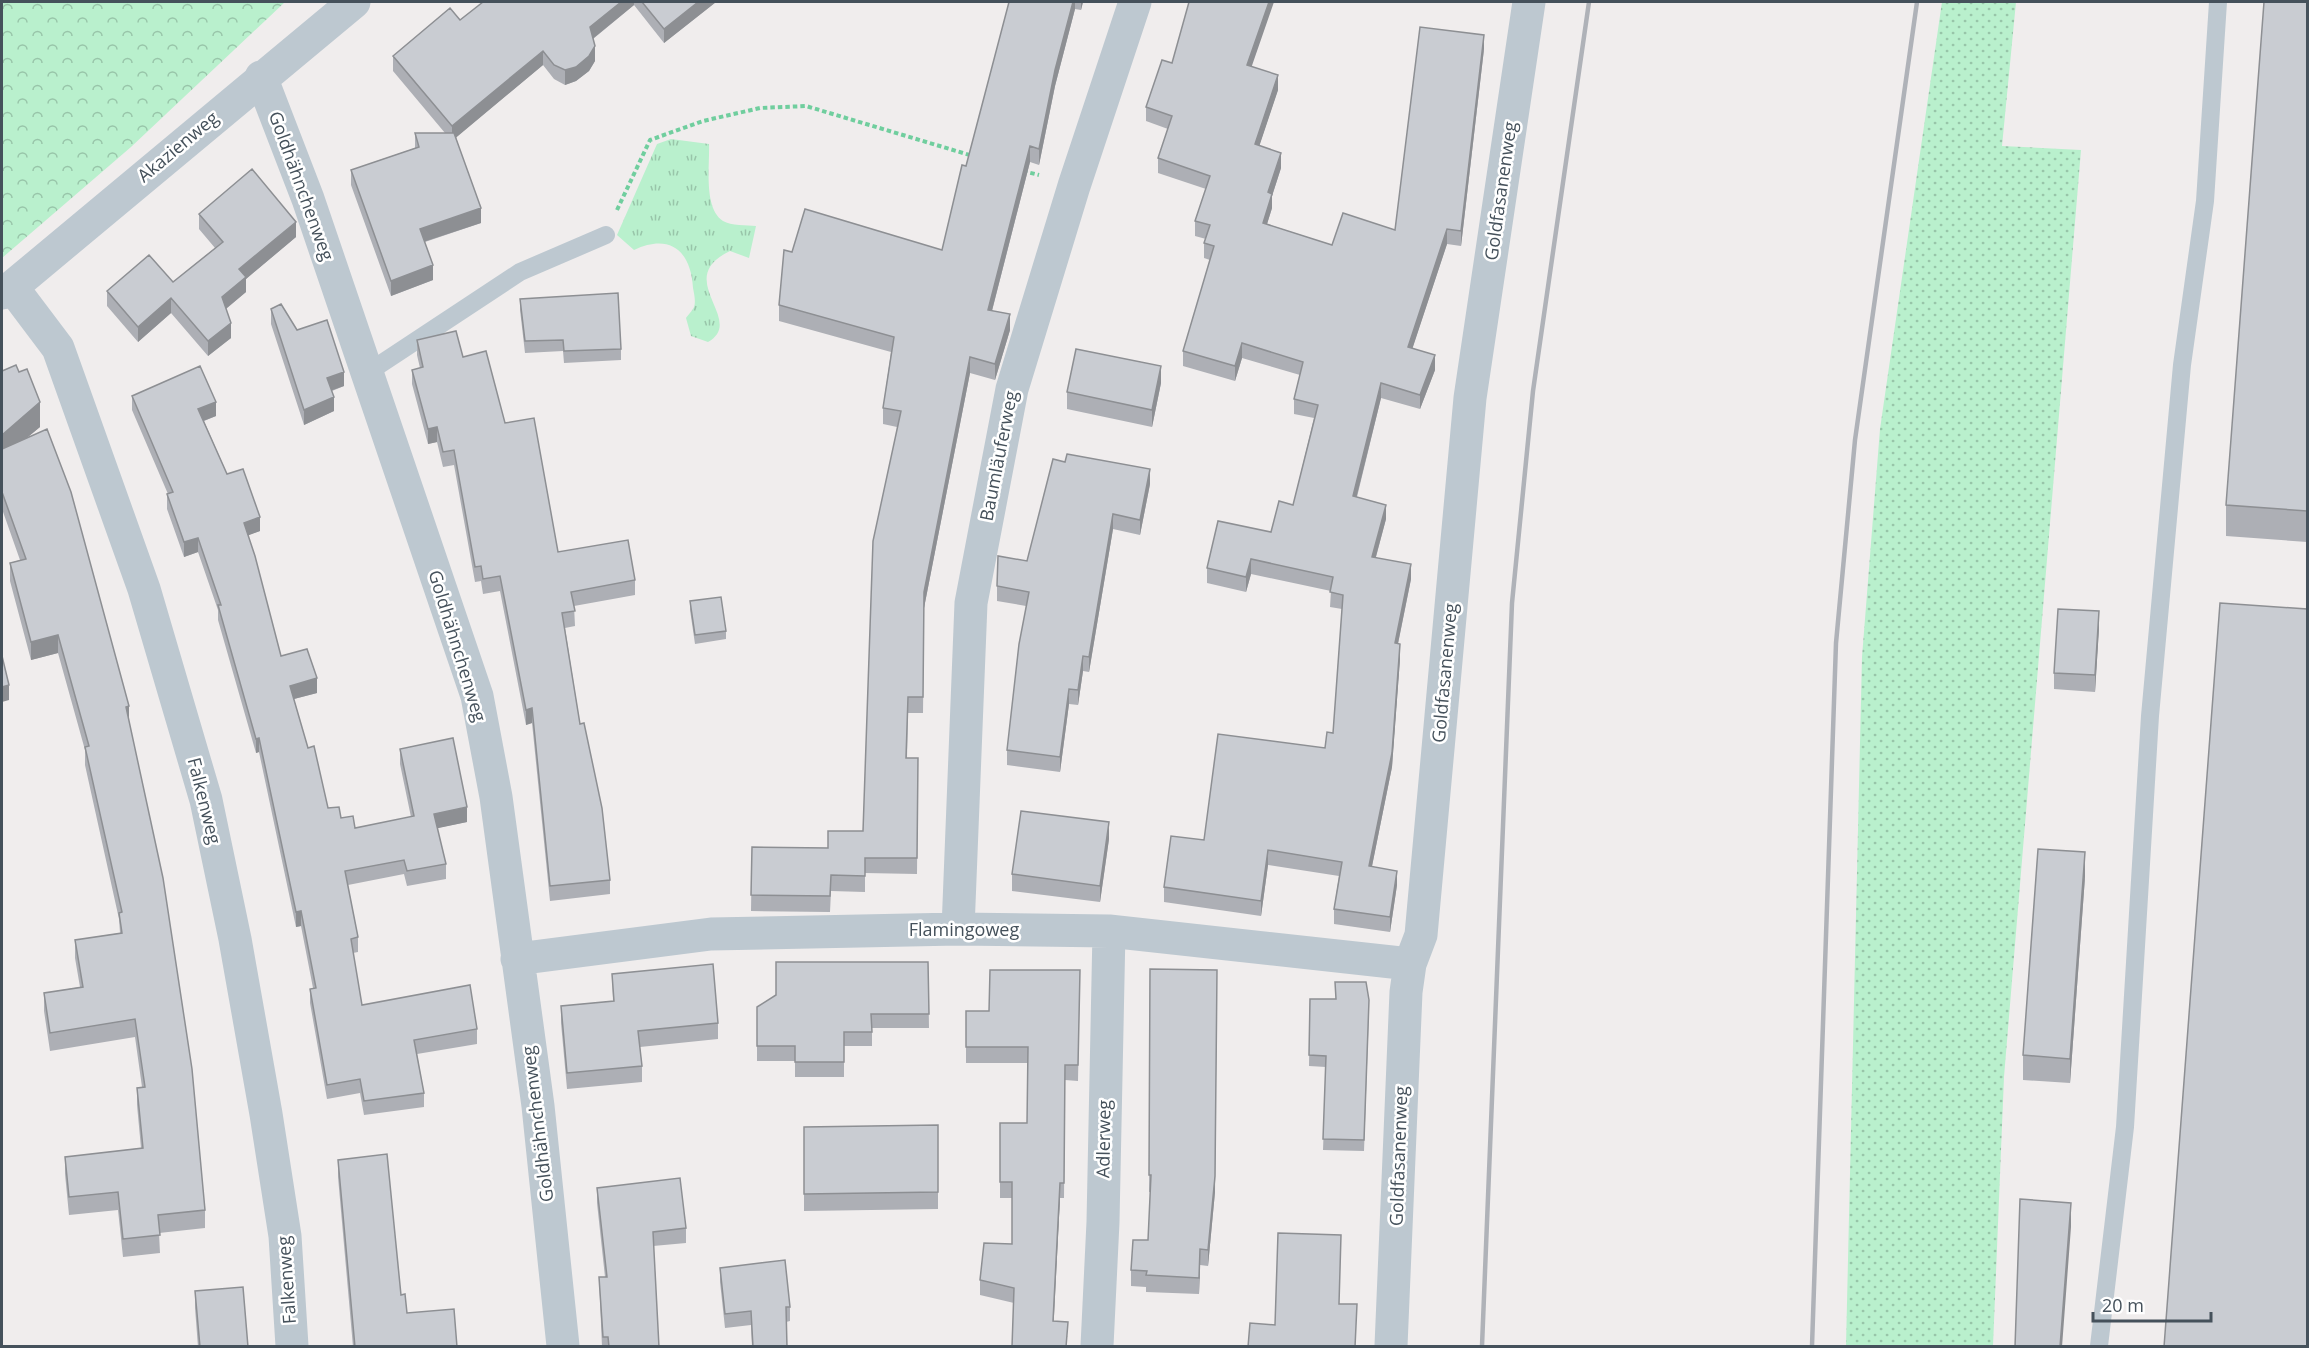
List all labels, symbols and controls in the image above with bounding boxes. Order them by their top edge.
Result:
street label: Akazienweg [132,105,223,187]
street label: Goldhähnchenweg [264,108,340,264]
street label: Goldfasanenweg [1478,120,1522,262]
street label: Baumläuferweg [974,388,1022,523]
street label: Goldhähnchenweg [423,567,492,725]
street label: Goldfasanenweg [1426,602,1462,744]
street label: Falkenweg [183,755,227,847]
street label: Flamingoweg [909,917,1019,941]
street label: Goldhähnchenweg [515,1044,558,1204]
street label: Goldfasanenweg [1384,1085,1412,1226]
street label: Adlerweg [1090,1099,1116,1178]
street label: Falkenweg [271,1235,301,1325]
scale bar [2093,1285,2212,1323]
text: 20 m [2102,1293,2144,1317]

